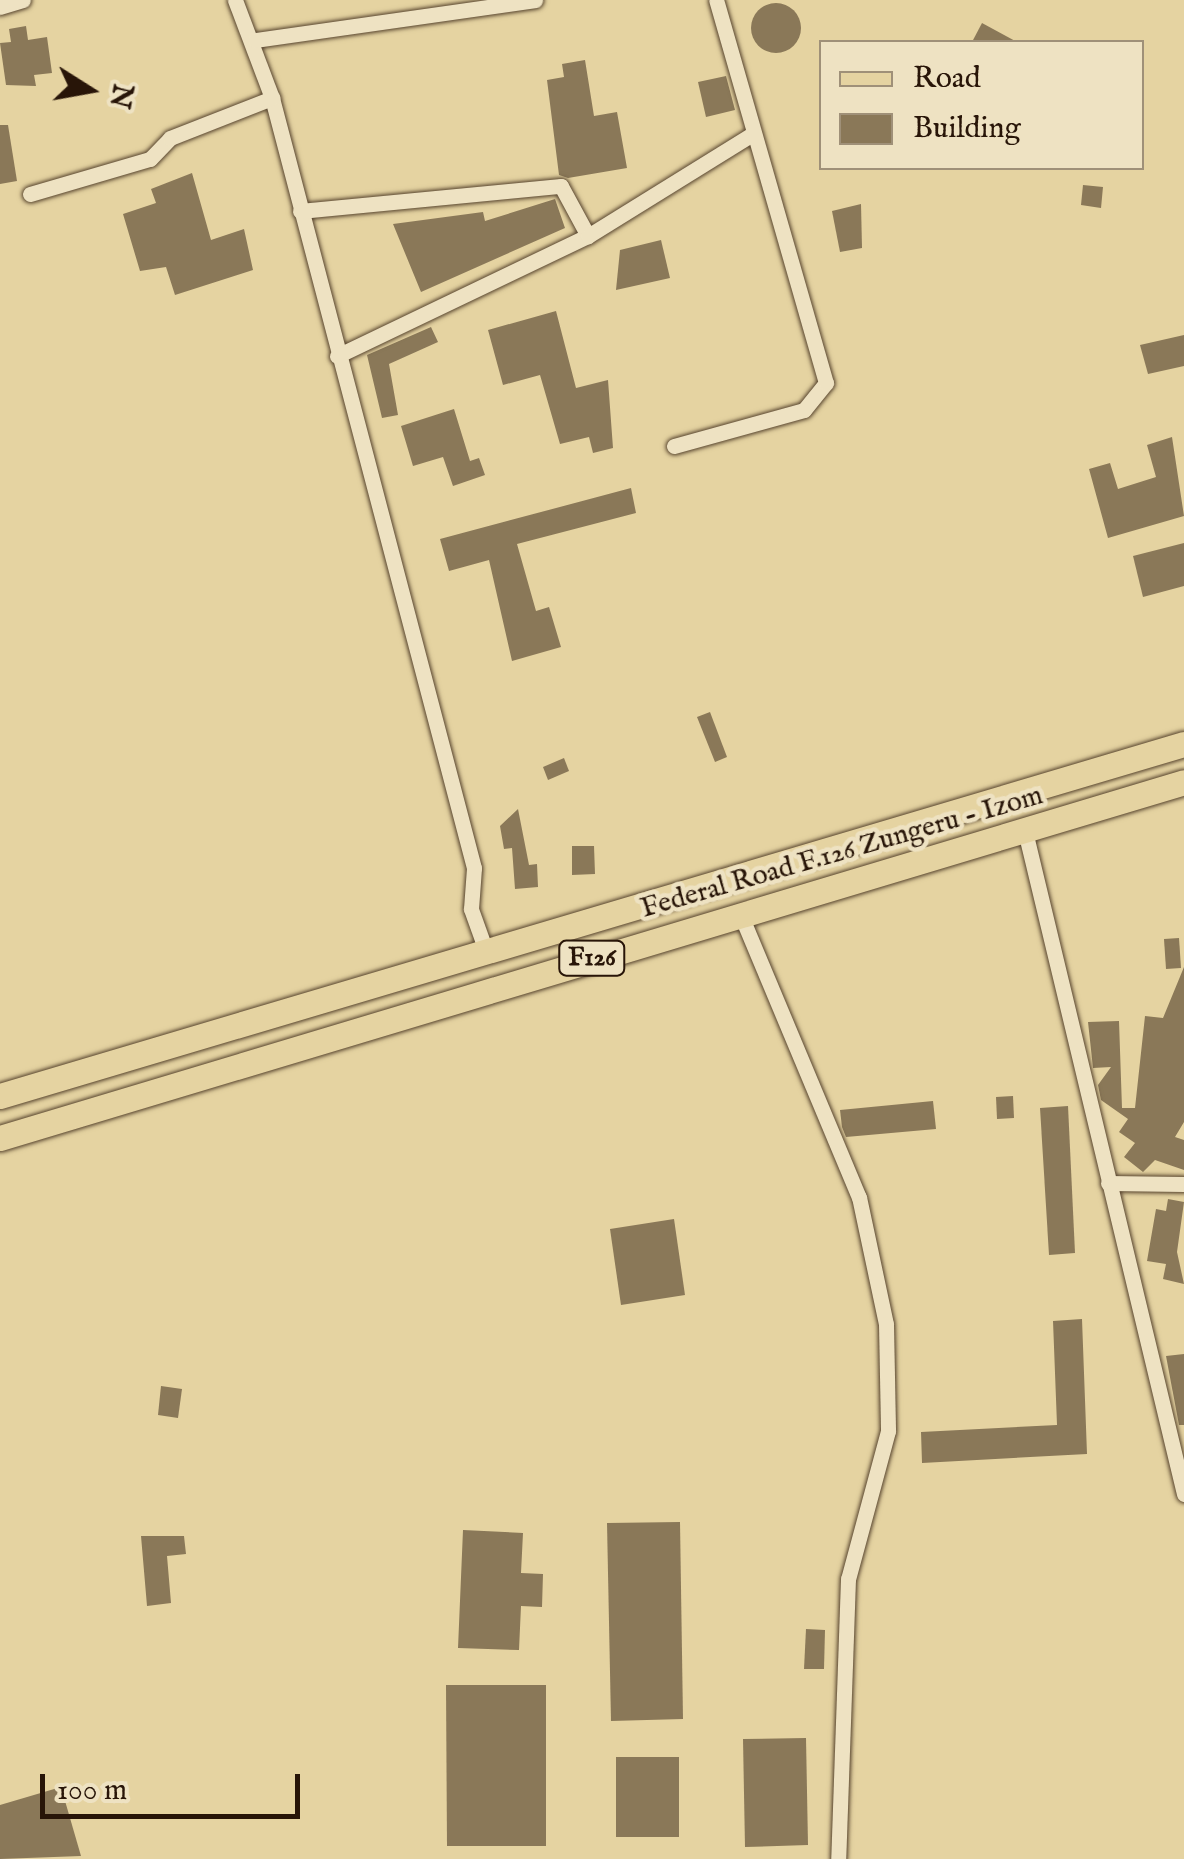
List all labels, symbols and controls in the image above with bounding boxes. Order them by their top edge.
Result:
north arrow [40,40,140,140]
legend [819,40,1144,170]
text: Road [913,60,981,98]
text: N [100,81,139,111]
text: Building [913,110,1021,148]
street label: Federal Road F.126 Zungeru - Izom [637,779,1047,927]
road number: F126 [557,938,627,978]
scale bar [45,1754,305,1816]
text: 100 m [57,1772,127,1810]

